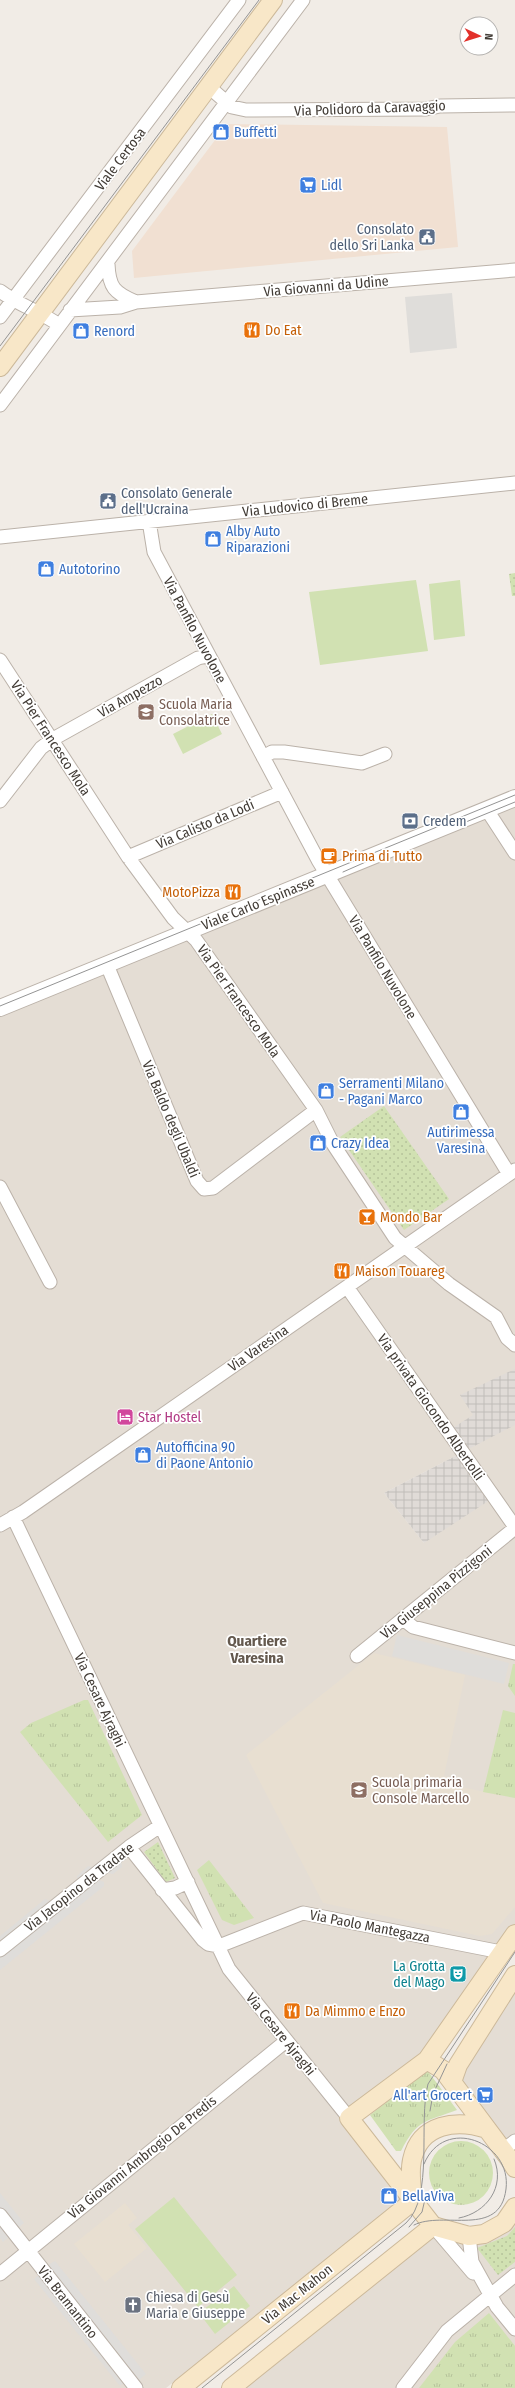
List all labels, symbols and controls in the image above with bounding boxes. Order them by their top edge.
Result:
north arrow [459,16,499,56]
text: N [482,33,495,40]
street label: Via Polidoro da Caravaggio [294,97,446,120]
shop icon: Buffetti [211,122,231,142]
street label: Viale Certosa [91,124,150,194]
place label: Buffetti [234,124,277,141]
supermarket icon: Lidl [298,175,318,195]
place label: Lidl [321,177,342,194]
place label: Consolato dello Sri Lanka [329,221,414,254]
public building icon: Consolato dello Sri Lanka [417,227,437,247]
street label: Via Giovanni da Udine [263,273,389,300]
restaurant icon: Do Eat [242,320,262,340]
shop icon: Renord [71,321,91,341]
place label: Do Eat [265,322,302,339]
place label: Renord [94,323,135,340]
place label: Consolato Generale dell'Ucraina [121,485,232,518]
street label: Via Ludovico di Breme [241,490,369,521]
public building icon: Consolato Generale dell'Ucraina [98,491,118,511]
place label: Alby Auto Riparazioni [226,523,290,556]
shop icon: Alby Auto Riparazioni [203,529,223,549]
shop icon: Autotorino [36,559,56,579]
place label: Autotorino [59,561,120,578]
street label: Via Panfilo Nuvolone [159,574,230,686]
street label: Via Ampezzo [95,672,166,721]
street label: Via Pier Francesco Mola [7,677,94,799]
place label: Scuola Maria Consolatrice [159,696,233,729]
school or university icon: Scuola Maria Consolatrice [136,702,156,722]
street label: Via Calisto da Lodi [154,796,257,853]
bank icon: Credem [400,811,420,831]
place label: Credem [423,813,467,830]
cafe icon: Prima di Tutto [319,846,339,866]
place label: Prima di Tutto [342,848,422,865]
street label: Viale Carlo Espinasse [199,873,317,934]
restaurant icon: MotoPizza [223,882,243,902]
place label: MotoPizza [162,884,220,901]
street label: Via Panfilo Nuvolone [345,912,420,1022]
street label: Via Pier Francesco Mola [193,942,284,1061]
street label: Via Baldo degli Ubaldi [138,1058,203,1180]
place label: Serramenti Milano - Pagani Marco [339,1075,444,1108]
shop icon: Serramenti Milano - Pagani Marco [316,1081,336,1101]
shop icon: Autirimessa Varesina [451,1102,471,1122]
place label: Autirimessa Varesina [427,1124,495,1157]
shop icon: Crazy Idea [308,1133,328,1153]
place label: Crazy Idea [331,1135,389,1152]
bar icon: Mondo Bar [357,1207,377,1227]
place label: Mondo Bar [380,1209,442,1226]
restaurant icon: Maison Touareg [332,1261,352,1281]
place label: Maison Touareg [355,1263,445,1280]
street label: Via Varesina [225,1321,292,1375]
street label: Via privata Giocondo Albertolli [374,1331,488,1484]
hotel icon: Star Hostel [115,1407,135,1427]
place label: Star Hostel [138,1409,202,1426]
place label: Autofficina 90 di Paone Antonio [156,1439,253,1472]
shop icon: Autofficina 90 di Paone Antonio [133,1445,153,1465]
street label: Via Giuseppina Pizzigoni [377,1542,496,1643]
district label: Quartiere Varesina [227,1632,287,1667]
street label: Via Cesare Ajraghi [70,1651,129,1750]
place label: Scuola primaria Console Marcello [372,1774,469,1807]
school or university icon: Scuola primaria Console Marcello [349,1780,369,1800]
street label: Via Jacopino da Tradate [21,1839,138,1935]
street label: Via Paolo Mantegazza [308,1906,432,1947]
place label: La Grotta del Mago [393,1958,445,1991]
theatre icon: La Grotta del Mago [448,1964,468,1984]
street label: Via Cesare Ajraghi [242,1990,319,2079]
restaurant icon: Da Mimmo e Enzo [282,2001,302,2021]
place label: Da Mimmo e Enzo [305,2003,406,2020]
supermarket icon: All'art Grocert [475,2085,495,2105]
place label: All'art Grocert [393,2087,472,2104]
street label: Via Giovanni Ambrogio De Predis [65,2092,220,2223]
shop icon: BellaViva [379,2186,399,2206]
place label: BellaViva [402,2188,454,2205]
street label: Via Mac Mahon [259,2261,336,2328]
street label: Via Bramantino [34,2263,101,2342]
place label: Chiesa di Gesù Maria e Giuseppe [146,2289,245,2322]
church icon: Chiesa di Gesù Maria e Giuseppe [123,2295,143,2315]

